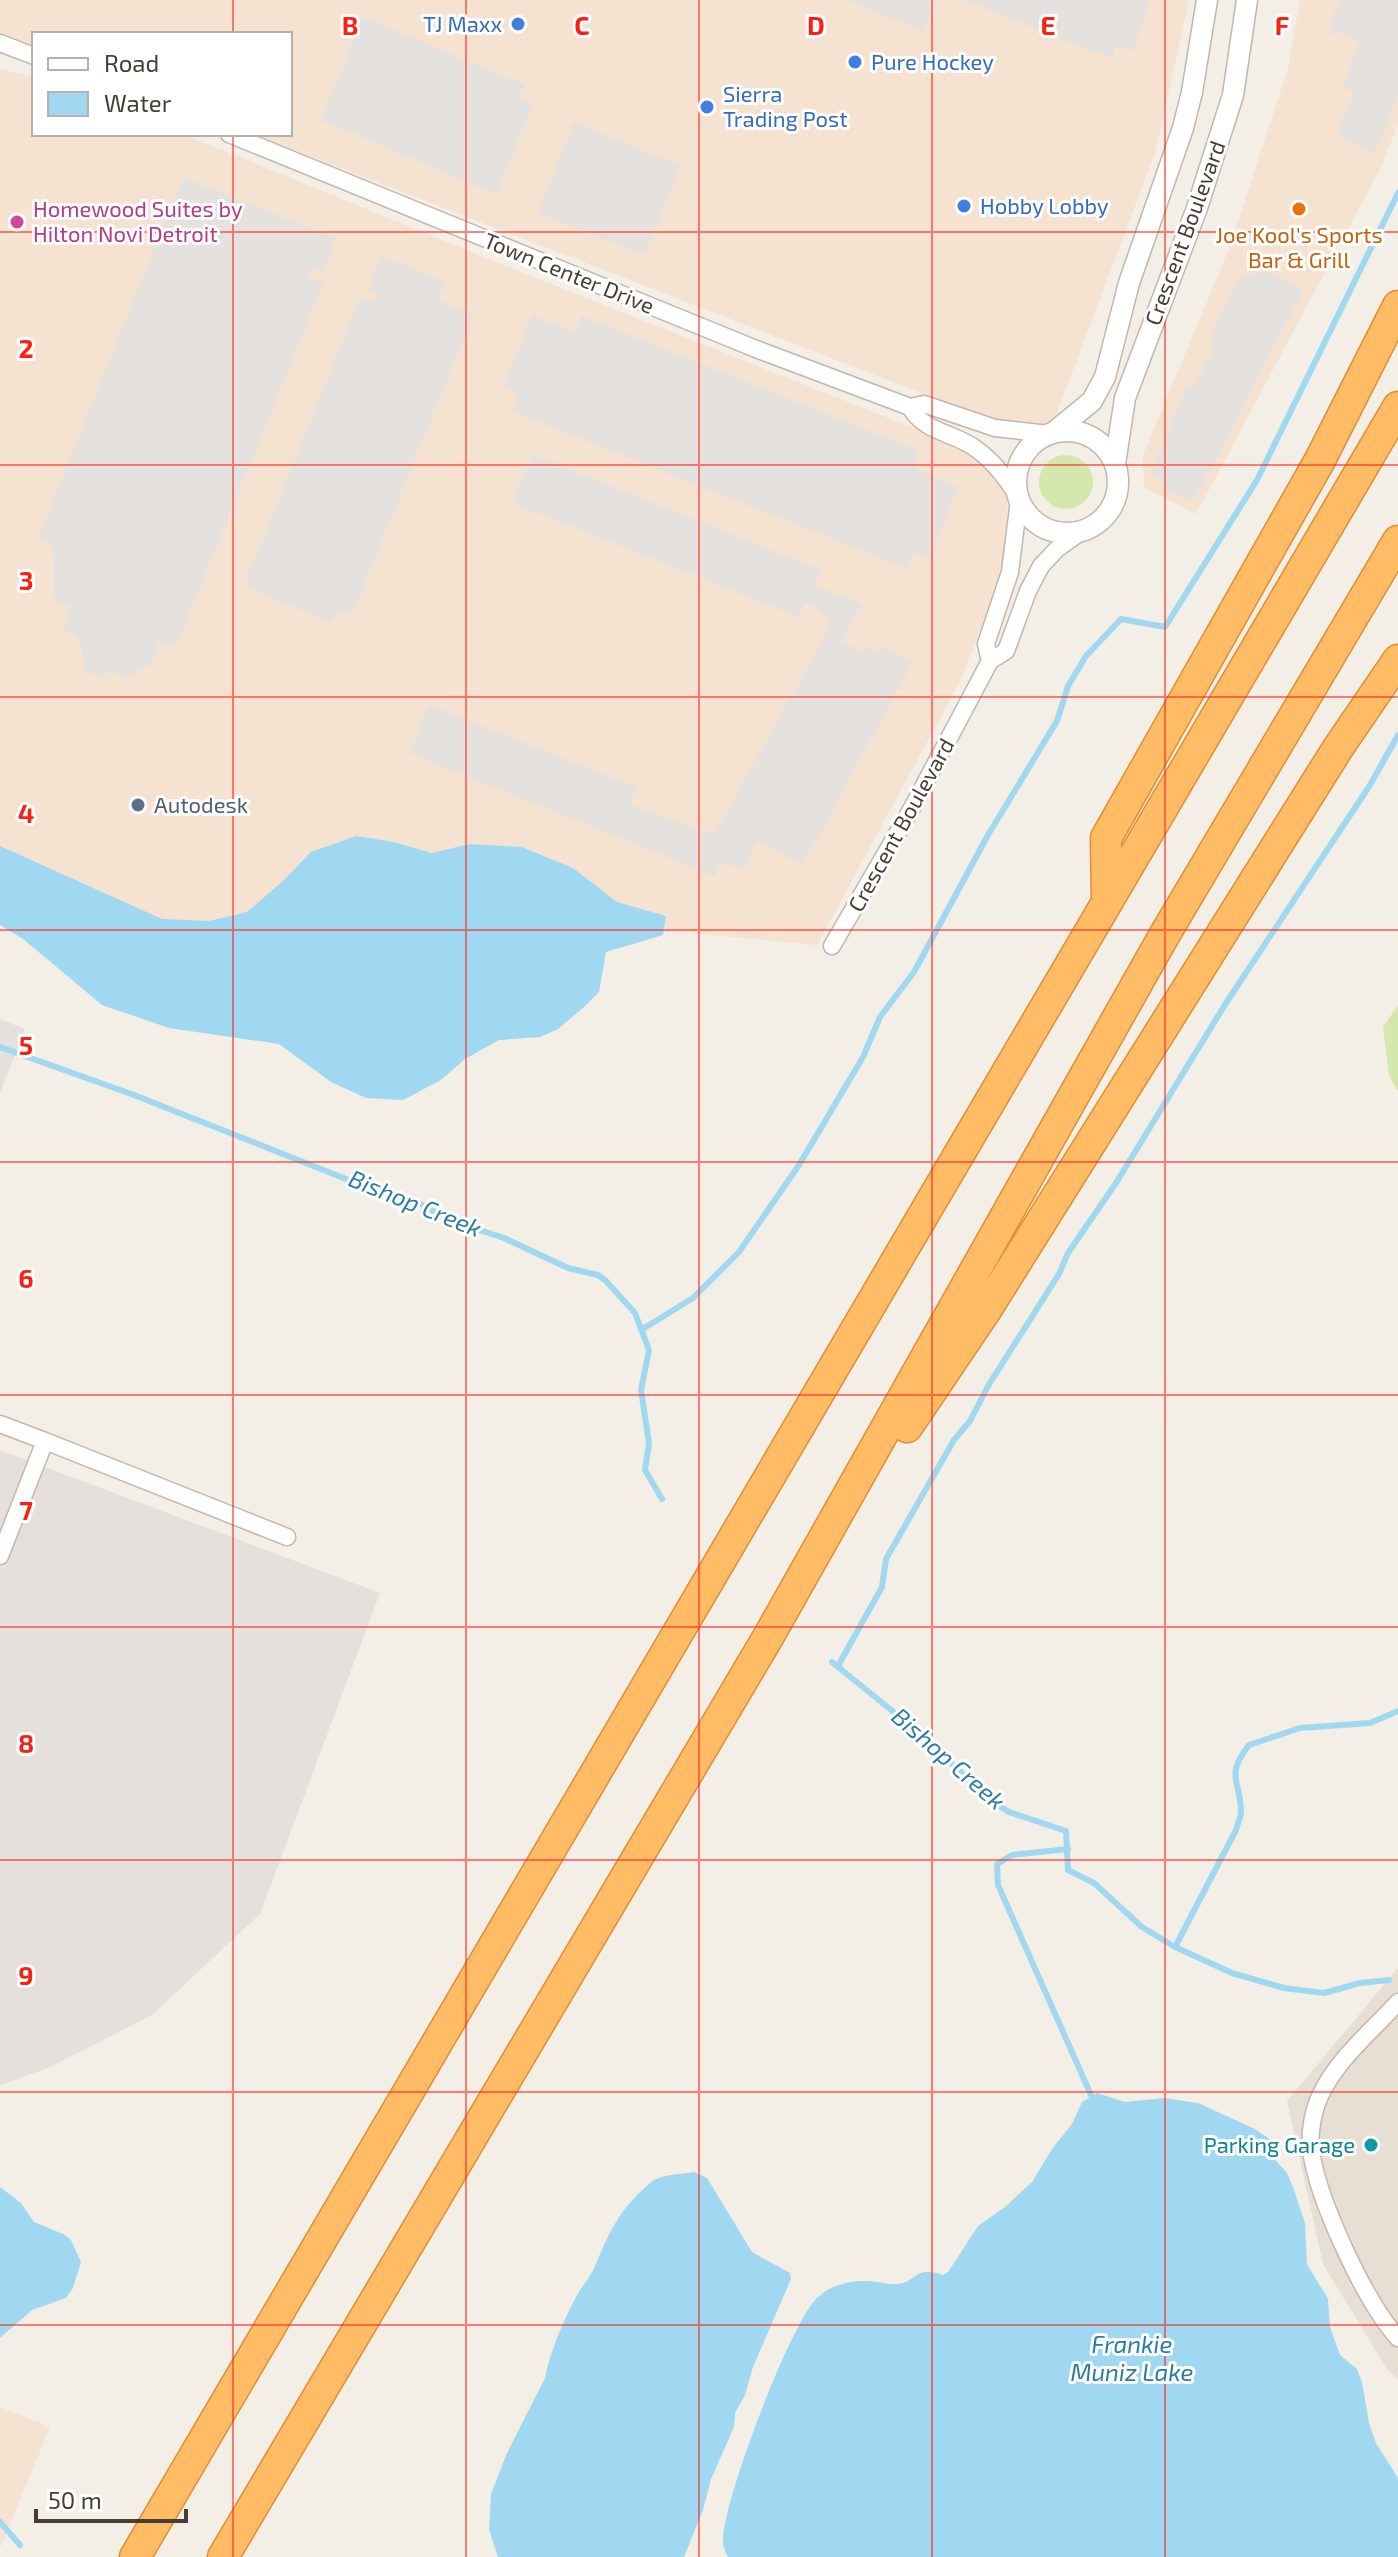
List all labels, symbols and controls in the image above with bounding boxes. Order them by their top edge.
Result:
text: B [342,9,358,40]
text: C [574,9,590,40]
text: D [807,9,825,40]
text: E [1040,9,1056,40]
text: F [1275,9,1289,40]
place label: TJ Maxx [423,10,502,36]
marker: TJ Maxx [509,15,527,33]
legend [32,32,292,136]
text: Road [104,48,159,77]
place label: Pure Hockey [871,48,994,74]
marker: Pure Hockey [846,53,864,71]
place label: Sierra Trading Post [723,80,848,131]
text: Water [104,88,172,117]
marker: Sierra Trading Post [698,98,716,116]
street label: Crescent Boulevard [1139,137,1230,328]
place label: Hobby Lobby [980,192,1109,218]
place label: Homewood Suites by Hilton Novi Detroit [33,195,243,246]
marker: Hobby Lobby [955,197,973,215]
marker: Joe Kool's Sports Bar & Grill [1290,200,1308,218]
marker: Homewood Suites by Hilton Novi Detroit [8,213,26,231]
place label: Joe Kool's Sports Bar & Grill [1215,221,1383,272]
street label: Town Center Drive [480,226,658,318]
text: 2 [18,332,34,363]
text: 3 [19,564,33,595]
street label: Crescent Boulevard [842,733,959,916]
place label: Autodesk [154,791,248,817]
marker: Autodesk [129,796,147,814]
text: 4 [18,797,34,828]
text: 5 [19,1029,33,1060]
water label: Bishop Creek [345,1163,486,1242]
text: 6 [18,1262,34,1293]
text: 7 [19,1494,33,1525]
water label: Bishop Creek [886,1701,1012,1815]
text: 8 [18,1727,34,1758]
text: 9 [18,1959,34,1990]
place label: Parking Garage [1204,2131,1355,2157]
marker: Parking Garage [1362,2136,1380,2154]
water label: Frankie Muniz Lake [1070,2329,1194,2386]
scale bar [36,2473,186,2523]
text: 50 m [48,2485,102,2514]

